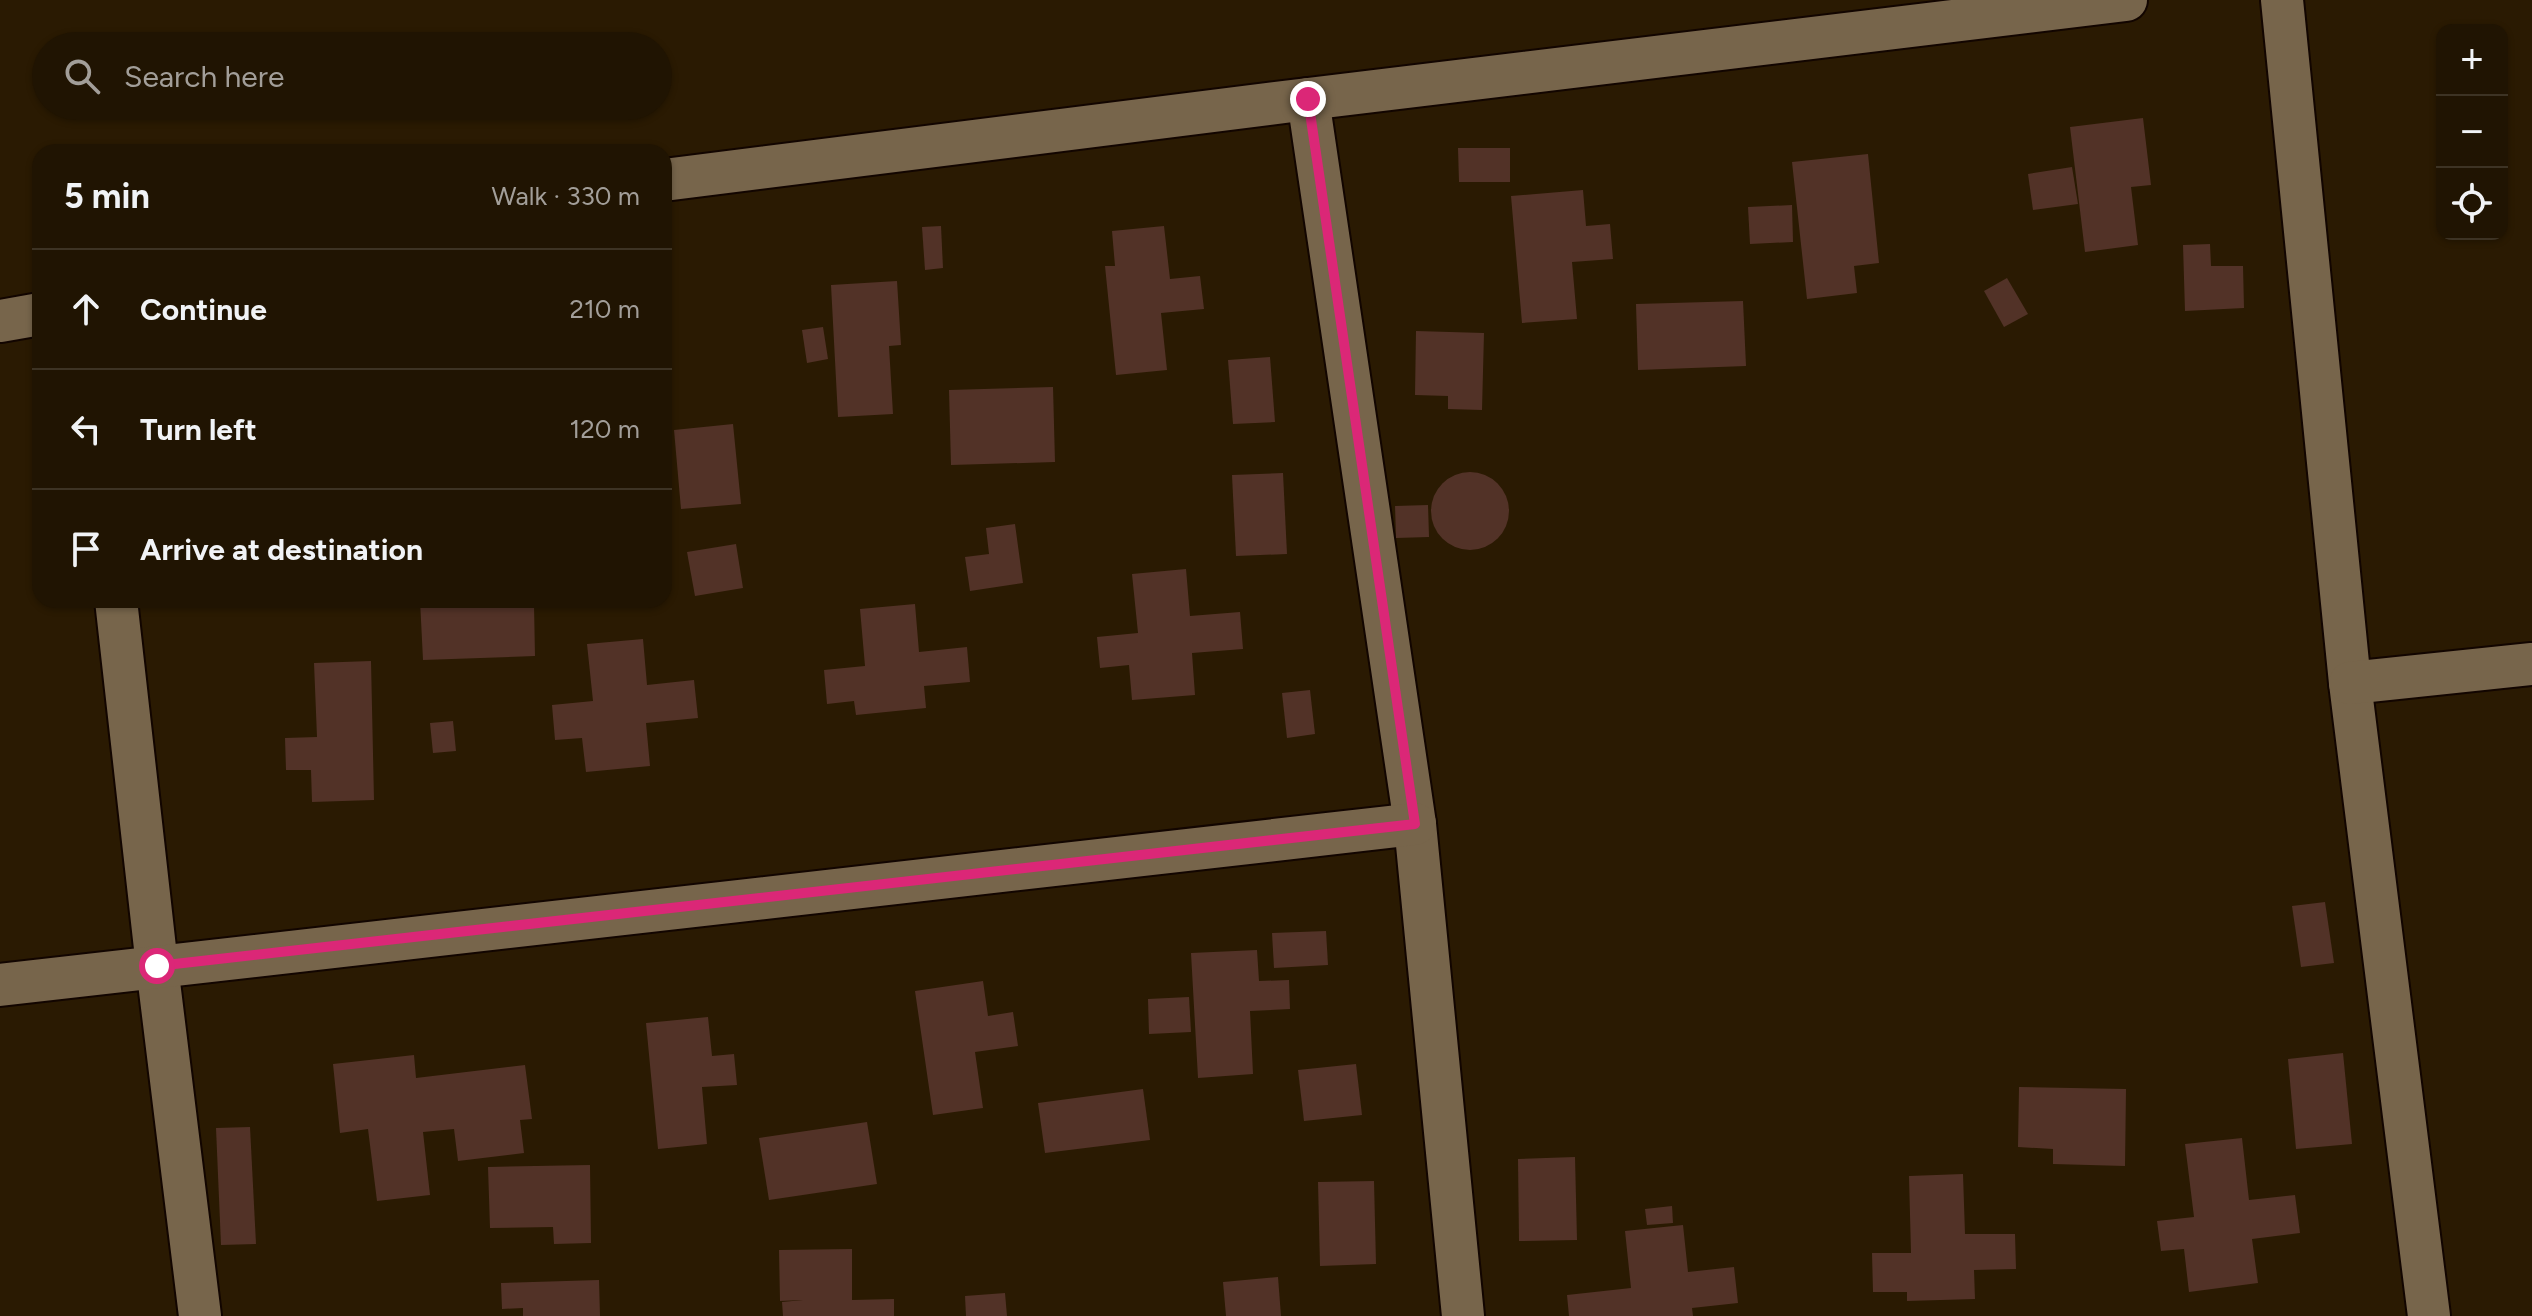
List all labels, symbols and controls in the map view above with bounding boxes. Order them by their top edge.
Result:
map controls [2436,24,2508,240]
button: + [2436,24,2508,96]
search box [32,32,672,120]
icon: search [60,54,104,98]
text: Search here [124,58,284,95]
route end [1290,81,1326,117]
button: − [2436,96,2508,168]
button: locate [2436,168,2508,240]
text: 5 min [64,176,150,217]
text: Walk · 330 m [492,180,640,212]
icon: ahead [64,287,108,331]
text: Continue [140,291,267,328]
text: 210 m [570,293,640,325]
icon: left [64,407,108,451]
text: Turn left [140,411,257,448]
text: 120 m [570,413,640,445]
icon: arrive [64,527,108,571]
text: Arrive at destination [140,531,423,568]
route start [139,948,175,984]

